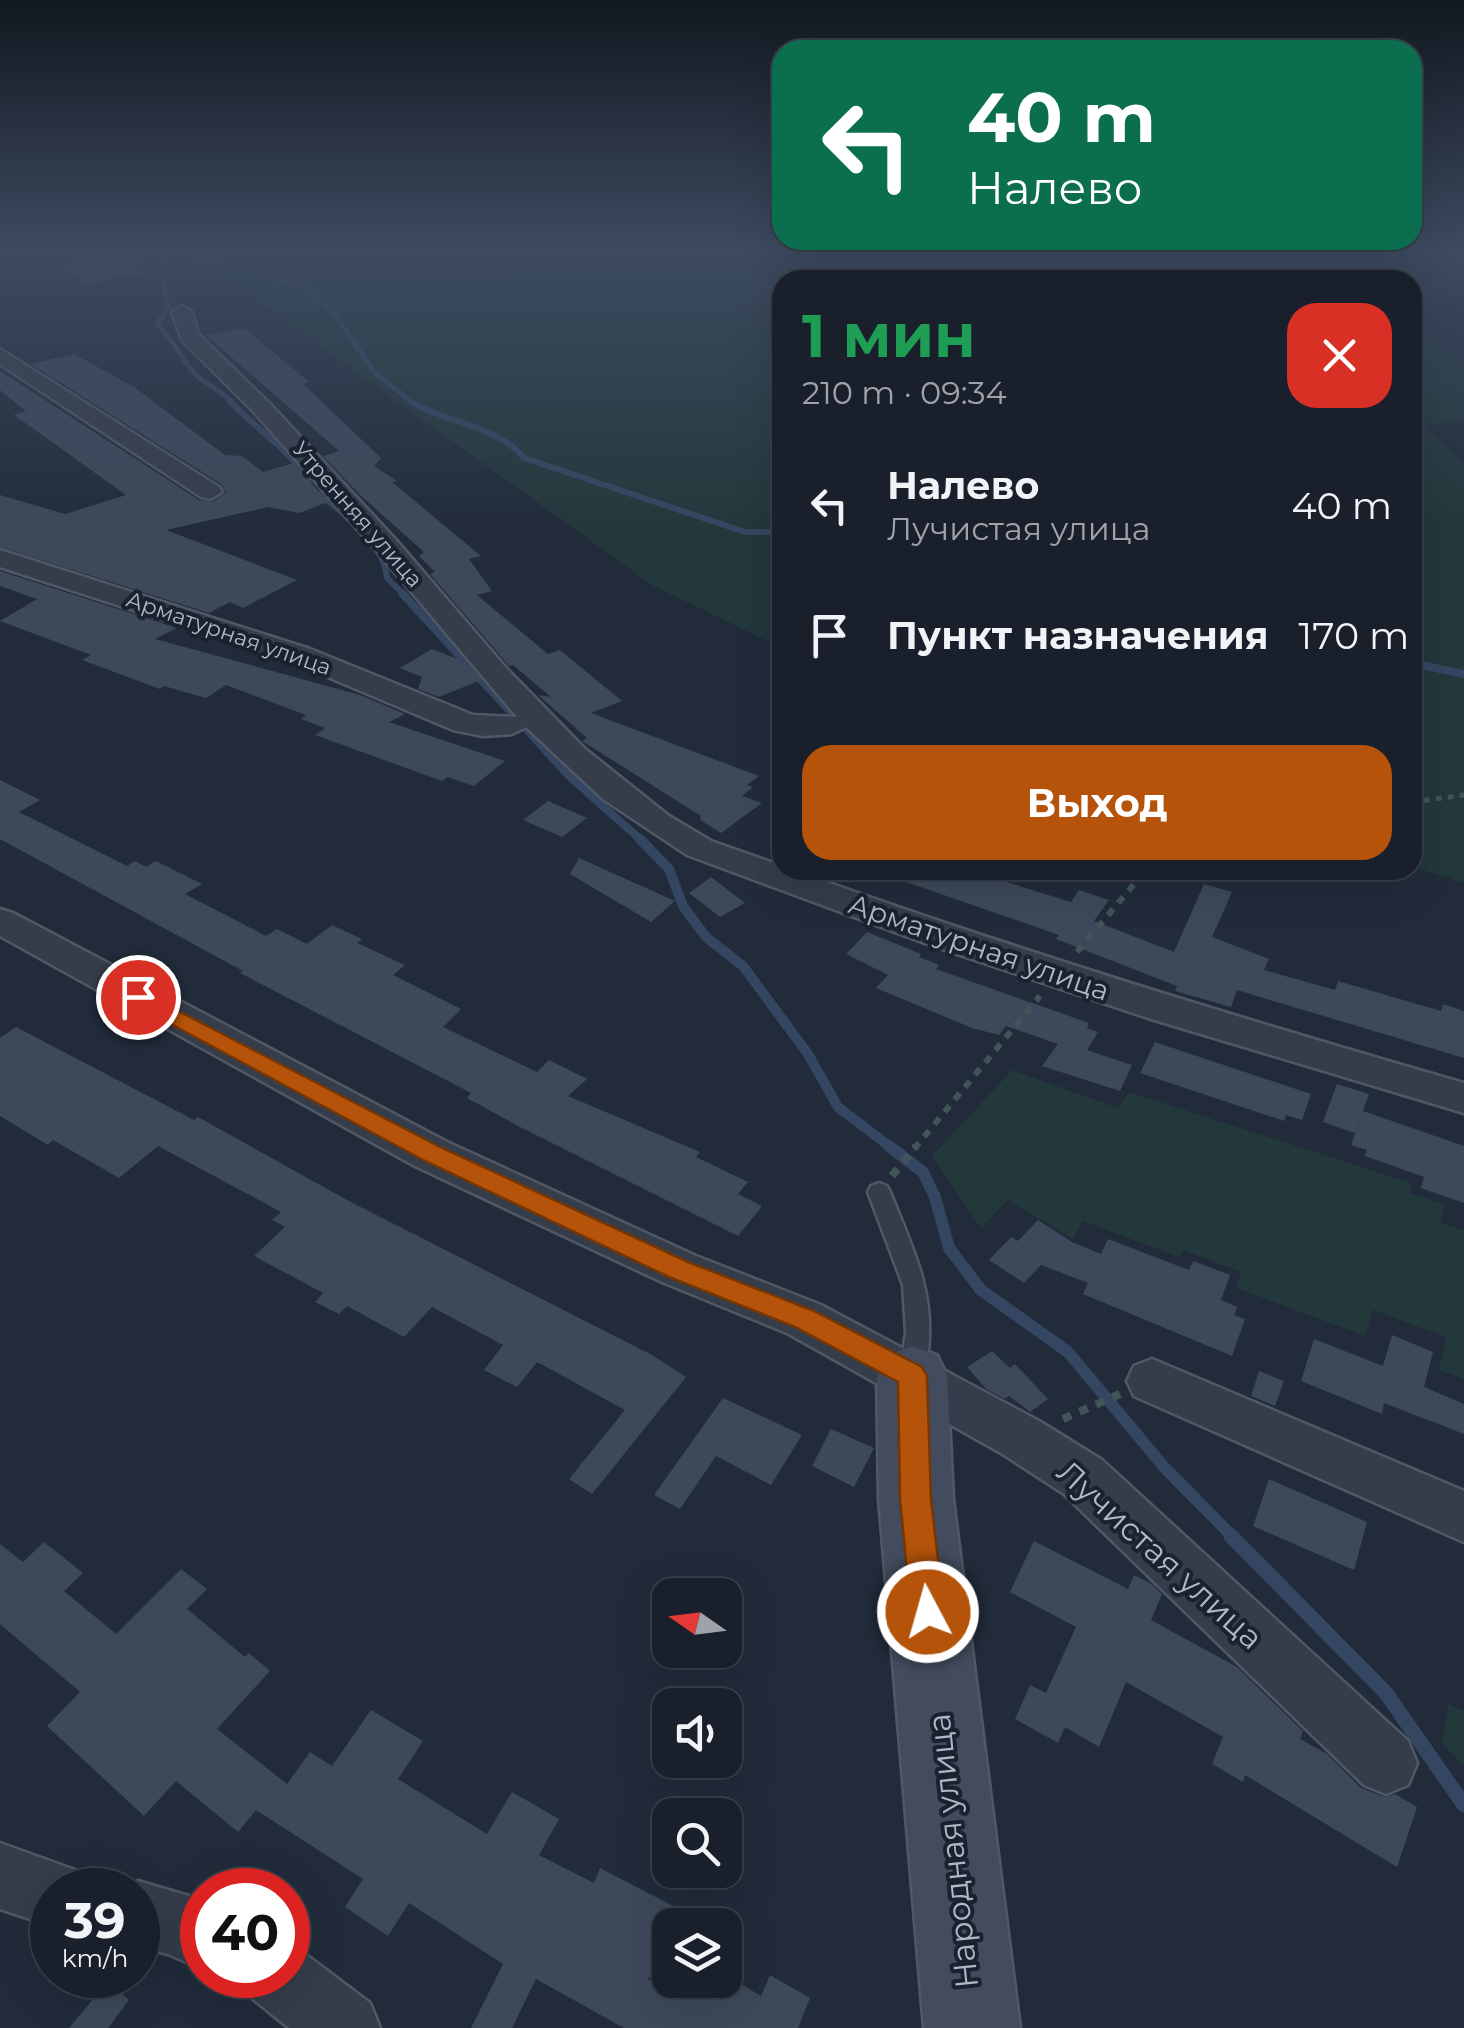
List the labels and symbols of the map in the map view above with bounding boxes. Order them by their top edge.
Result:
street label: Утренняя улица [287,436,428,593]
street label: Арматурная улица [123,586,335,681]
street label: Арматурная улица [844,886,1114,1008]
pin [96,955,181,1040]
street label: Лучистая улица [1049,1452,1271,1657]
position arrow [876,1560,980,1664]
north arrow [652,1578,742,1668]
street label: Народная улица [919,1712,986,1990]
speed limit sign: 40 [180,1868,310,1998]

